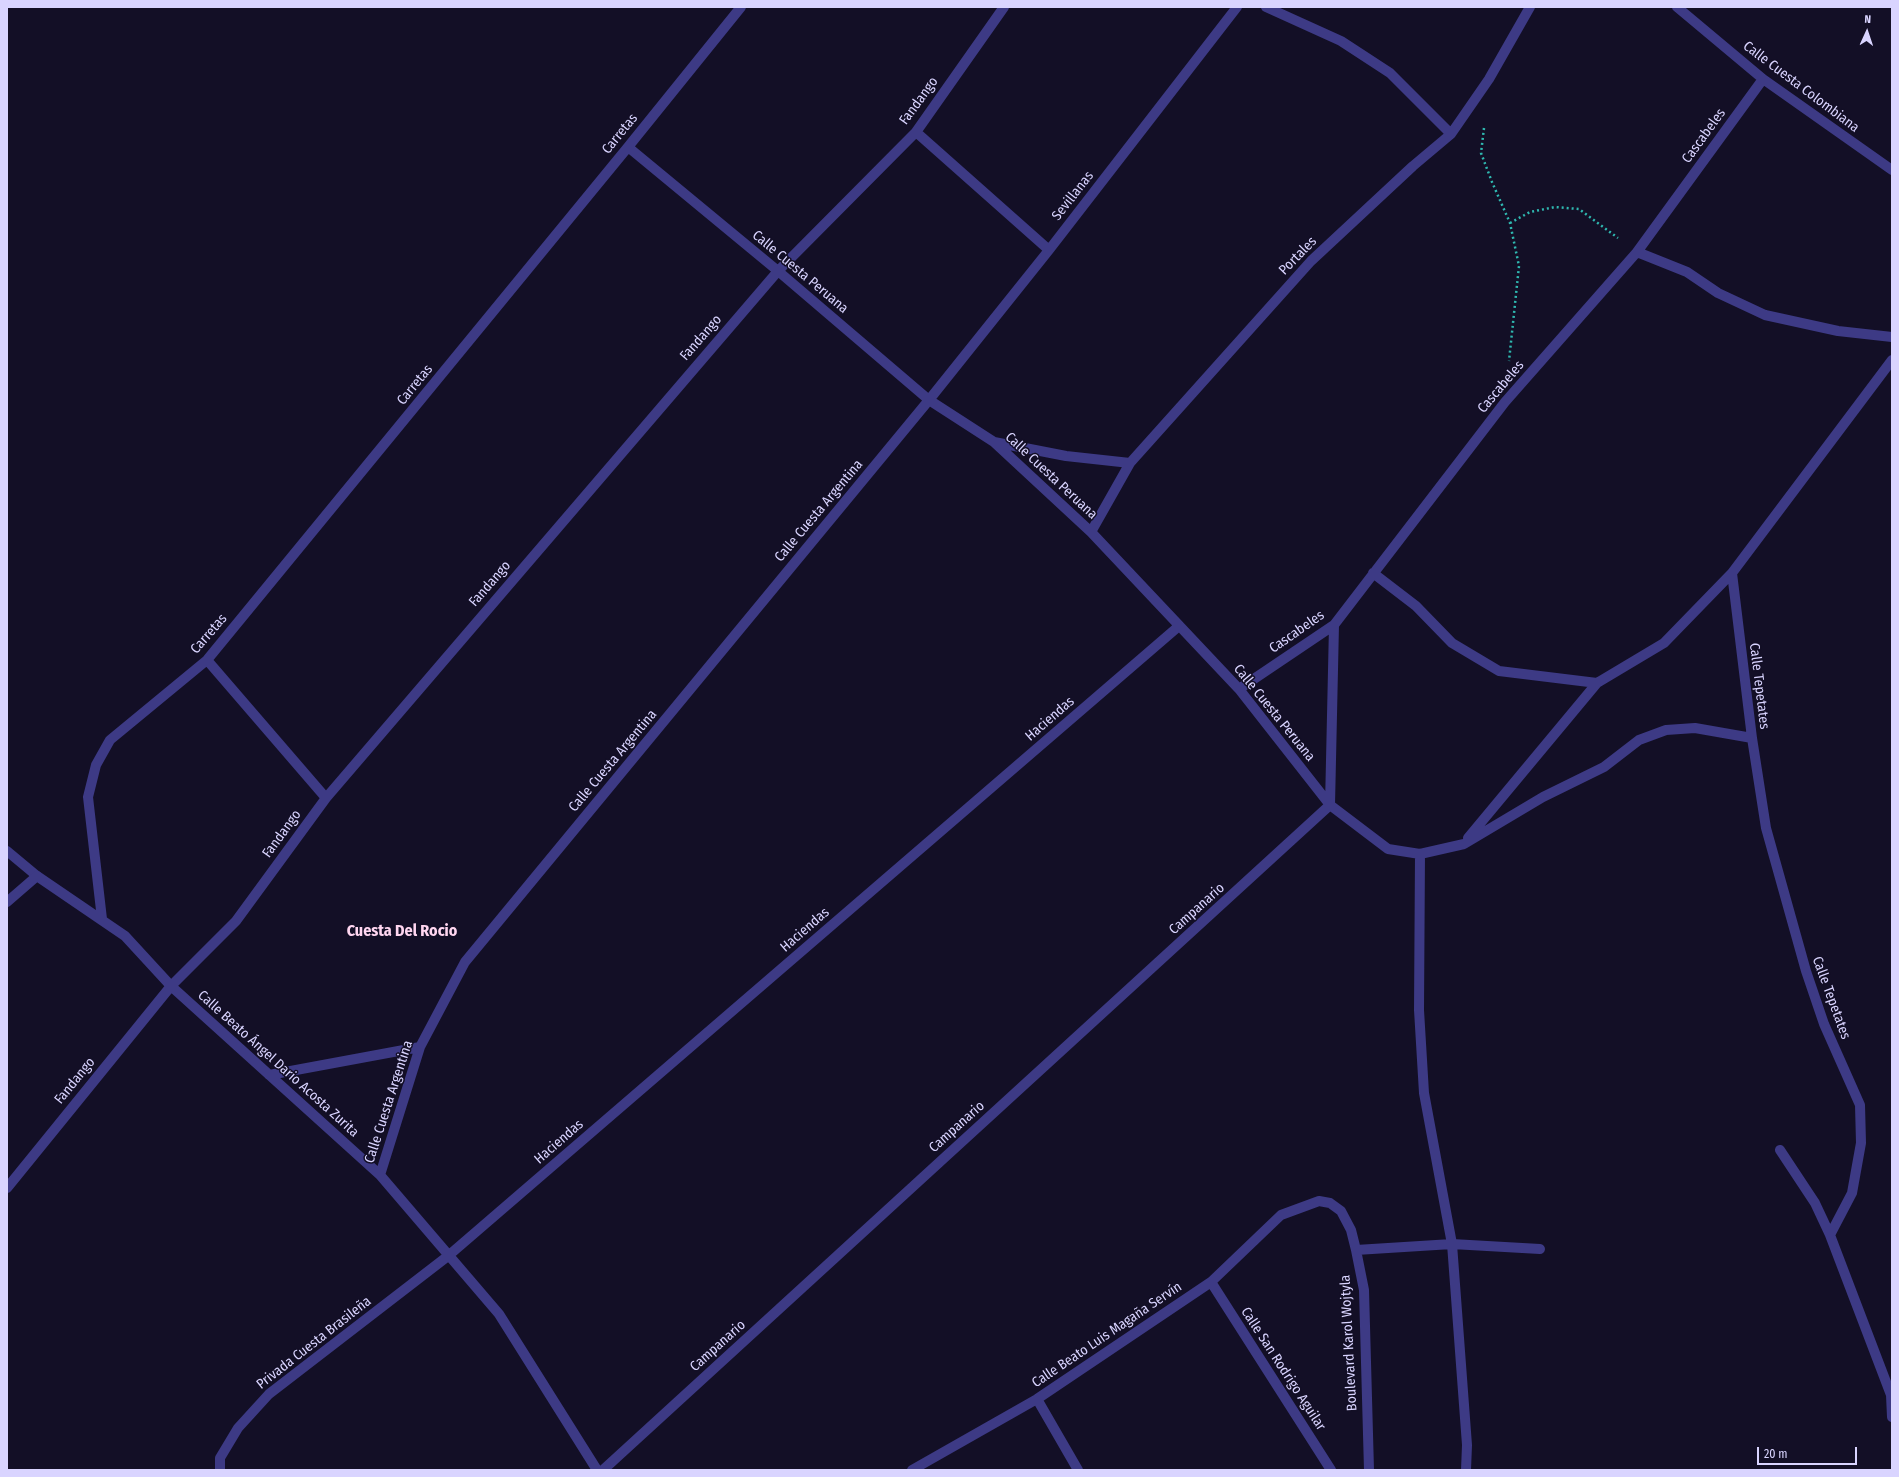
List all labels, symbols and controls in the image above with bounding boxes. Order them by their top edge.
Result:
north arrow [1847,12,1887,52]
text: N [1864,13,1871,26]
street label: Calle Cuesta Colombiana [1740,38,1862,136]
street label: Fandango [896,74,942,128]
street label: Cascabeles [1679,105,1729,167]
street label: Carretas [599,110,641,158]
street label: Sevillanas [1049,168,1097,224]
street label: Calle Cuesta Peruana [749,227,851,317]
street label: Portales [1276,233,1320,279]
street label: Fandango [677,312,725,364]
street label: Cascabeles [1474,357,1528,417]
street label: Carretas [394,361,436,409]
street label: Calle Cuesta Peruana [1001,429,1101,523]
street label: Calle Cuesta Argentina [771,457,867,565]
street label: Fandango [466,558,514,610]
street label: Cascabeles [1266,607,1328,657]
street label: Carretas [187,611,231,657]
street label: Calle Tepetates [1745,642,1773,730]
street label: Calle Cuesta Peruana [1230,661,1318,765]
street label: Haciendas [1022,693,1078,745]
street label: Calle Cuesta Argentina [565,707,661,815]
street label: Fandango [259,807,305,861]
street label: Campanario [1166,880,1228,938]
street label: Haciendas [777,904,833,956]
district label: Cuesta Del Rocio [347,922,457,942]
street label: Calle Tepetates [1808,954,1854,1042]
street label: Calle Beato Ángel Dario Acosta Zurita [194,987,362,1141]
street label: Calle Cuesta Argentina [361,1039,417,1165]
street label: Fandango [51,1054,99,1108]
street label: Campanario [926,1098,988,1156]
street label: Haciendas [531,1116,587,1168]
street label: Boulevard Karol Wojtyla [1337,1274,1361,1412]
street label: Calle Beato Luis Magaña Servín [1029,1279,1185,1391]
street label: Privada Cuesta Brasileña [253,1293,375,1393]
street label: Calle San Rodrigo Aguilar [1237,1304,1329,1434]
street label: Campanario [687,1317,749,1375]
scale bar [1759,1439,1859,1465]
text: 20 m [1764,1447,1788,1461]

